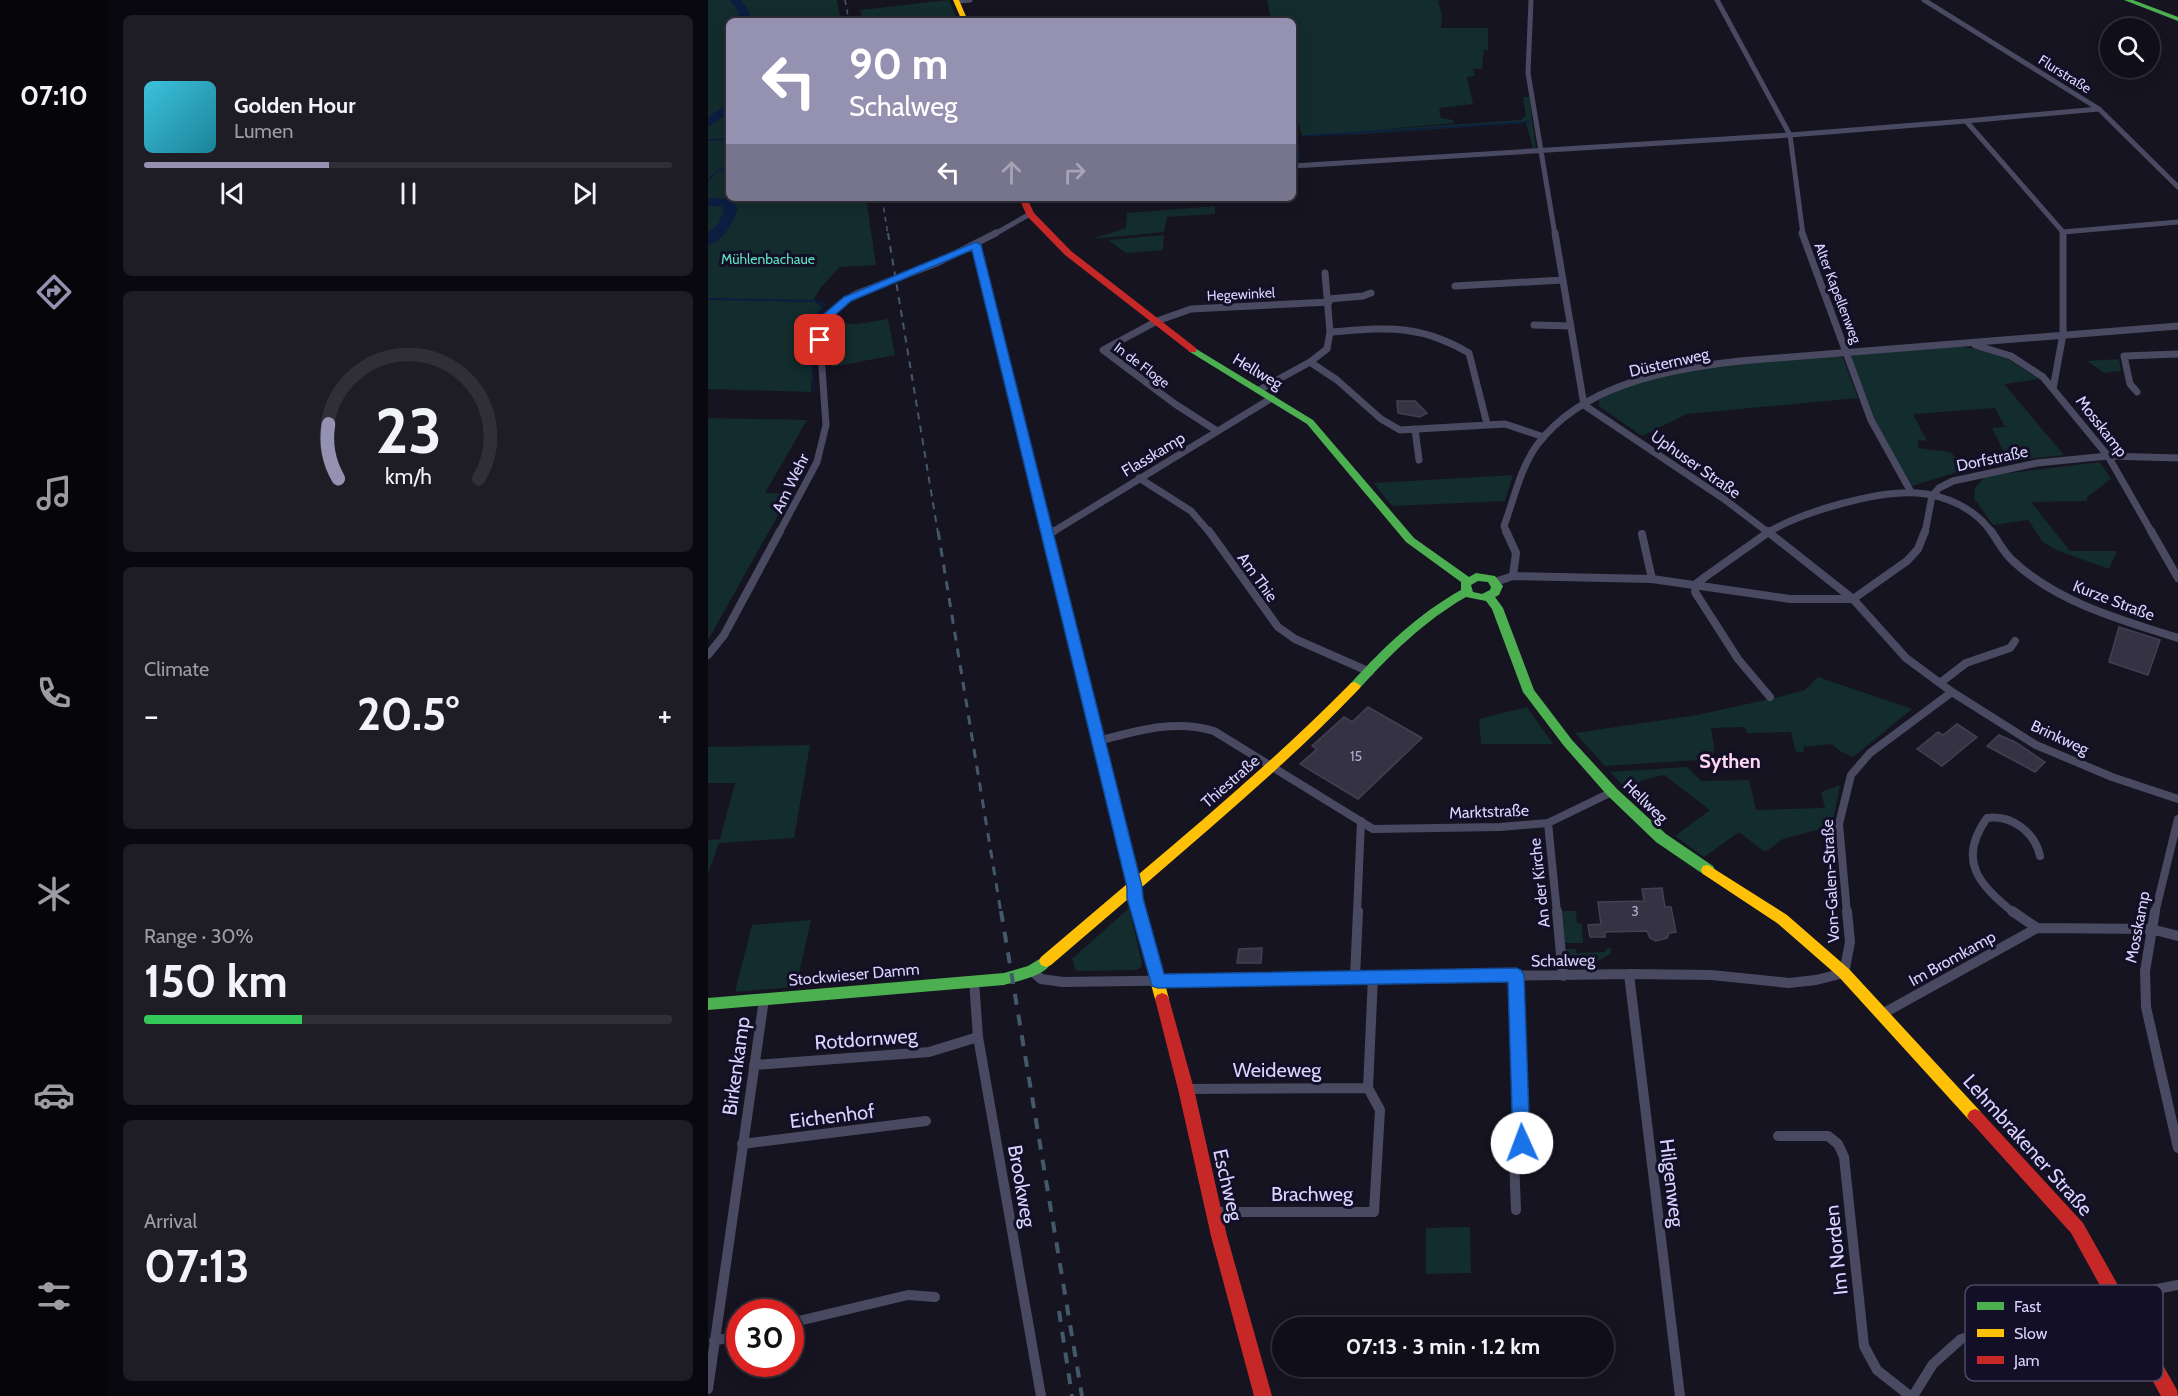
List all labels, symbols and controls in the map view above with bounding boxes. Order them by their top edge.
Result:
map controls [2100,18,2160,78]
button: search [2100,18,2160,78]
text: 90 m [849,38,948,90]
icon: left [750,42,828,120]
street label: Flurstraße [2035,51,2095,97]
text: 07:10 [20,79,88,112]
text: Schalweg [849,90,958,123]
text: Golden Hour [234,92,355,119]
text: Lumen [234,119,293,143]
icon: left [932,156,965,189]
icon: ahead [995,156,1028,189]
icon: right [1058,156,1091,189]
icon: previous [216,177,249,210]
icon: pause [392,177,425,210]
icon: next [568,177,601,210]
street label: Alter Kapellenweg [1811,240,1866,347]
park label: Mühlenbachaue [721,250,815,268]
icon: directions [33,271,75,313]
street label: Hegewinkel [1206,283,1276,305]
pin [794,314,845,365]
icon: arrive [803,323,836,356]
street label: In de Floge [1111,338,1173,392]
street label: Düsternweg [1627,344,1712,381]
street label: Hellweg [1230,349,1287,394]
street label: Mosskamp [2072,392,2131,461]
text: 23 [375,393,441,469]
street label: Uphuser Straße [1647,426,1744,502]
street label: Flasskamp [1118,428,1189,481]
street label: Dorfstraße [1955,442,2030,475]
street label: Am Wehr [768,449,813,516]
text: km/h [385,463,431,489]
icon: music [33,472,75,514]
street label: Am Thie [1233,549,1282,606]
street label: Kurze Straße [2070,576,2157,625]
text: Climate [144,657,209,681]
icon: phone [33,672,75,714]
text: 20.5° [357,687,459,741]
text: − [144,695,159,735]
text: + [657,695,672,735]
street label: Brinkweg [2028,716,2093,760]
house number: 15 [1350,747,1362,765]
district label: Sythen [1699,749,1761,773]
street label: Thiestraße [1197,751,1263,812]
street label: Hellweg [1619,776,1673,828]
street label: Marktstraße [1449,801,1529,822]
street label: Von-Galen-Straße [1818,819,1843,943]
street label: An der Kirche [1525,837,1554,929]
icon: climate [33,873,75,915]
street label: Mosskamp [2121,890,2154,965]
house number: 3 [1631,902,1639,920]
text: Range · 30% [144,924,253,948]
street label: Im Bromkamp [1905,927,1999,990]
street label: Schalweg [1531,950,1596,971]
text: 150 km [144,954,288,1008]
street label: Stockwieser Damm [788,959,920,990]
street label: Birkenkamp [717,1015,755,1117]
street label: Rotdornweg [814,1023,919,1055]
street label: Weideweg [1233,1058,1322,1082]
street label: Lehmbrakener Straße [1958,1069,2098,1221]
icon: car [33,1074,75,1116]
street label: Eichenhof [788,1099,876,1133]
position arrow [1490,1111,1554,1175]
street label: Hilgenweg [1655,1138,1689,1230]
street label: Brookweg [1003,1143,1041,1230]
street label: Eschweg [1208,1146,1248,1225]
street label: Brachweg [1271,1182,1354,1206]
street label: Im Norden [1819,1204,1853,1296]
text: Arrival [144,1209,197,1233]
text: 07:13 [144,1239,250,1293]
icon: filters [33,1275,75,1317]
legend [1965,1285,2163,1381]
text: Fast [2014,1297,2042,1316]
speed limit sign: 30 [726,1299,804,1377]
text: Slow [2014,1324,2048,1343]
text: 07:13 · 3 min · 1.2 km [1346,1333,1540,1360]
text: Jam [2013,1351,2040,1370]

